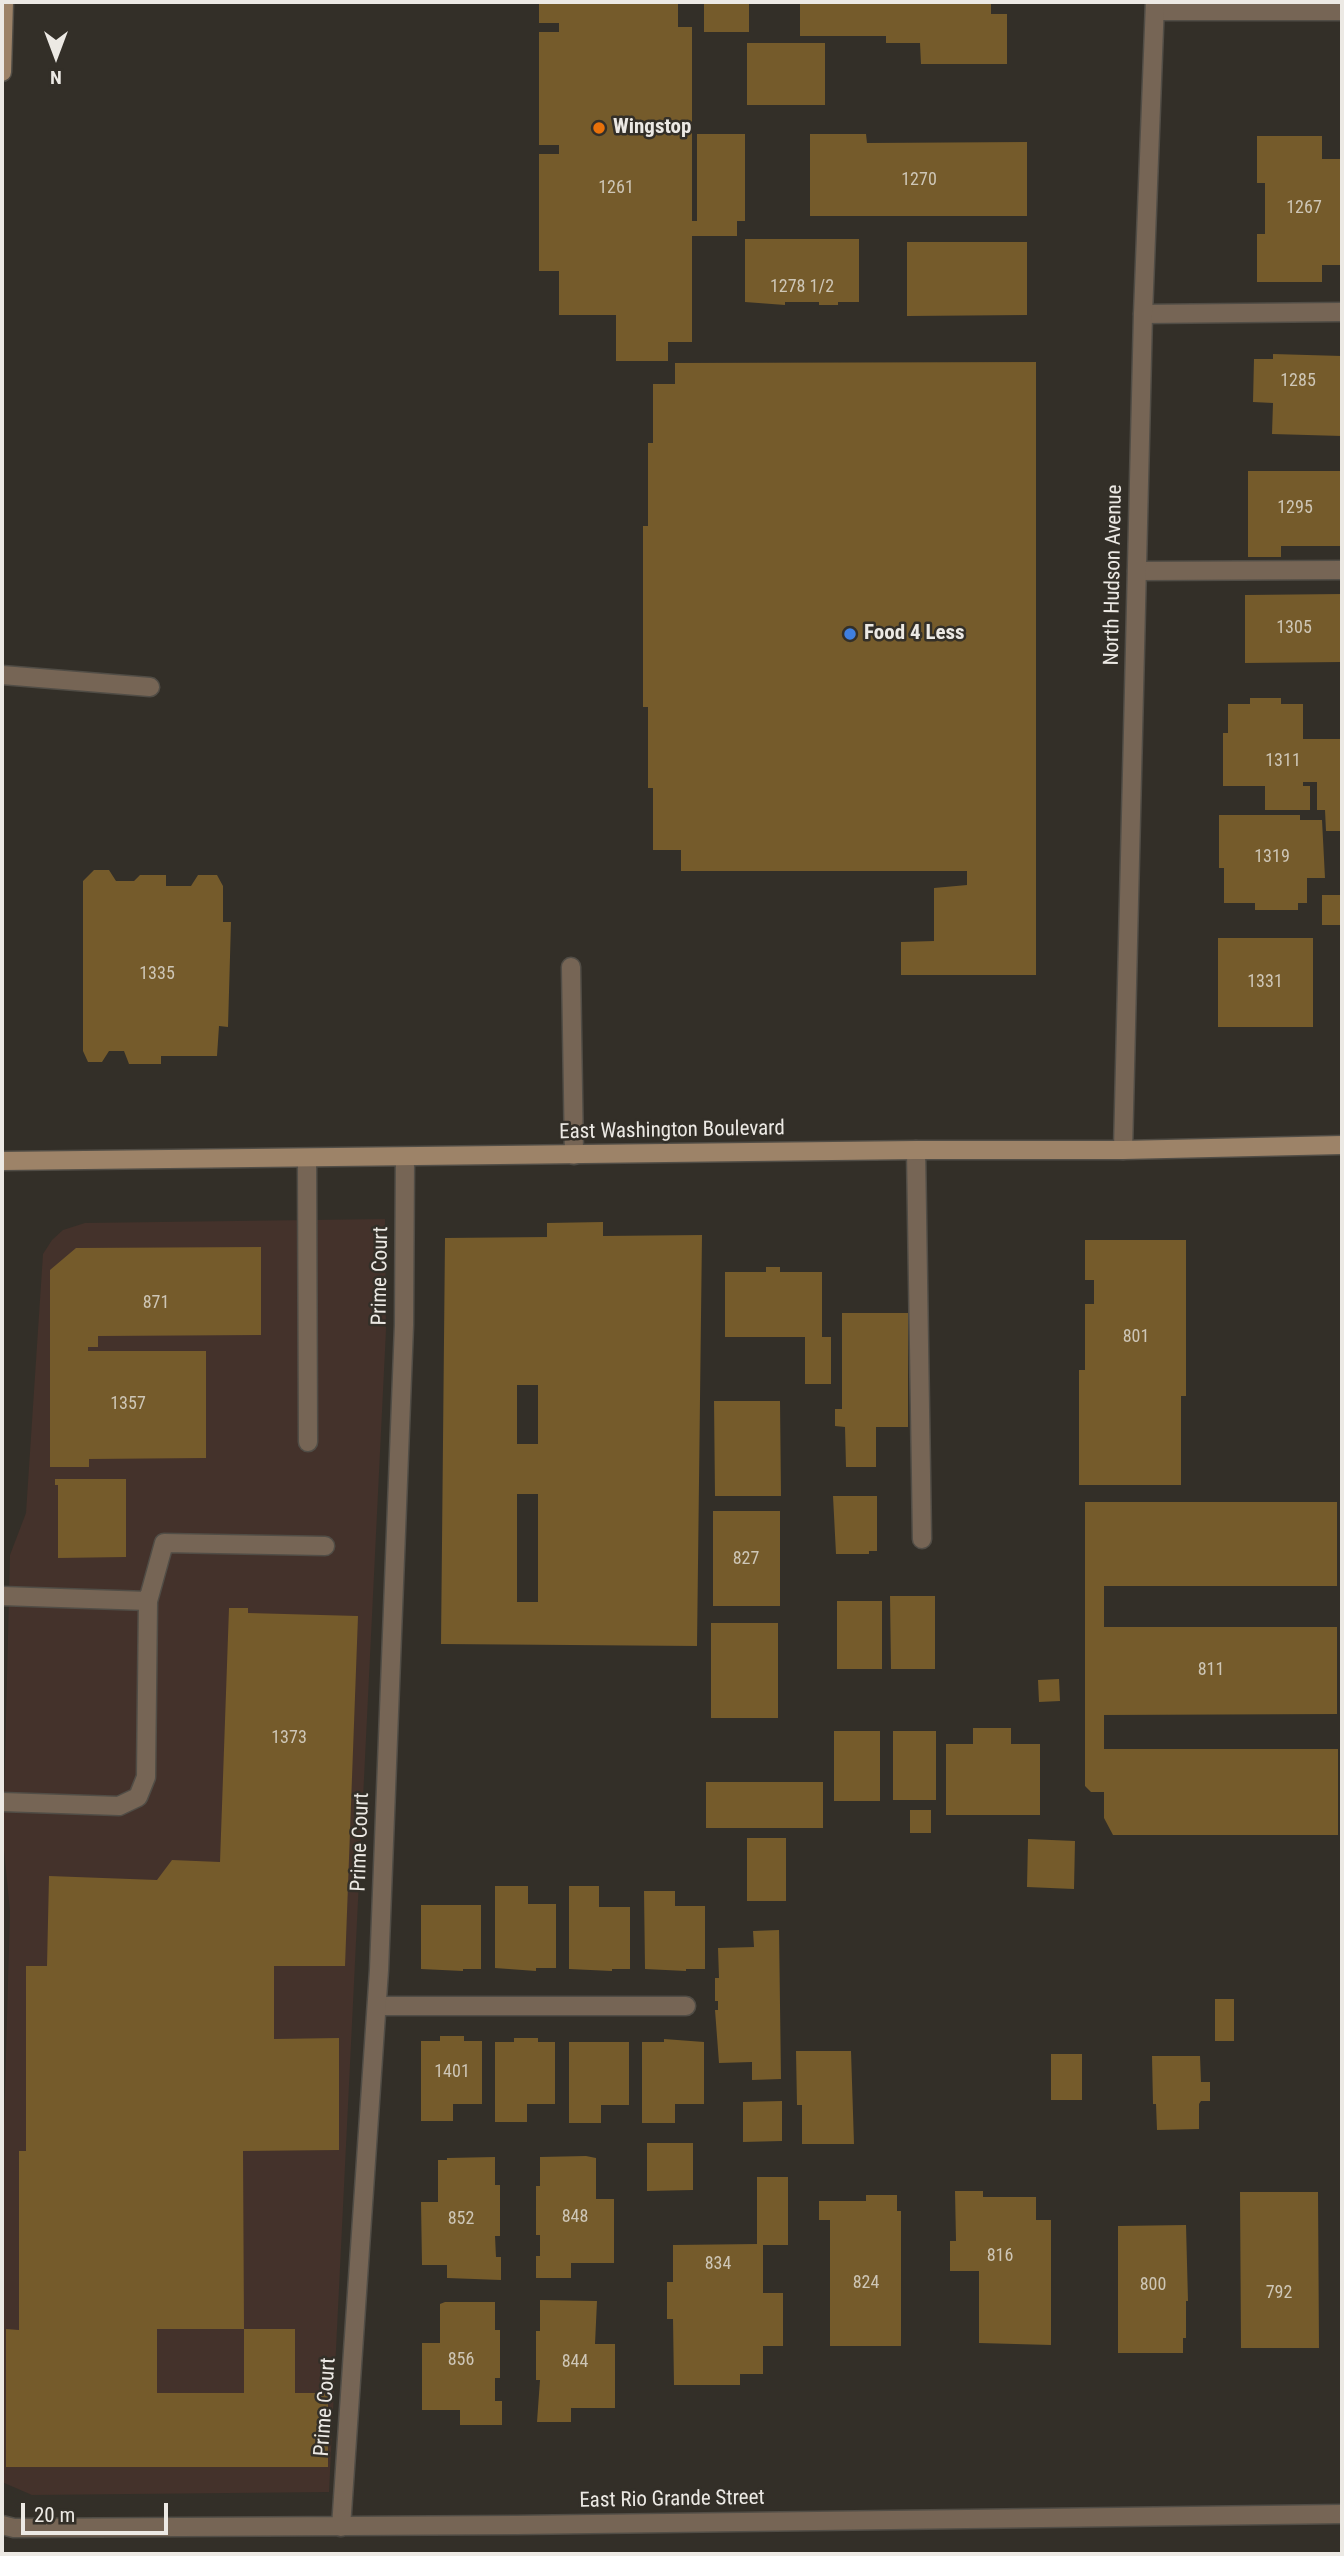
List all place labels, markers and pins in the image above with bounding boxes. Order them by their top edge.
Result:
place label: Wingstop [613,115,691,141]
marker: Wingstop [591,120,607,136]
place label: Food 4 Less [864,621,965,647]
marker: Food 4 Less [842,626,858,642]

